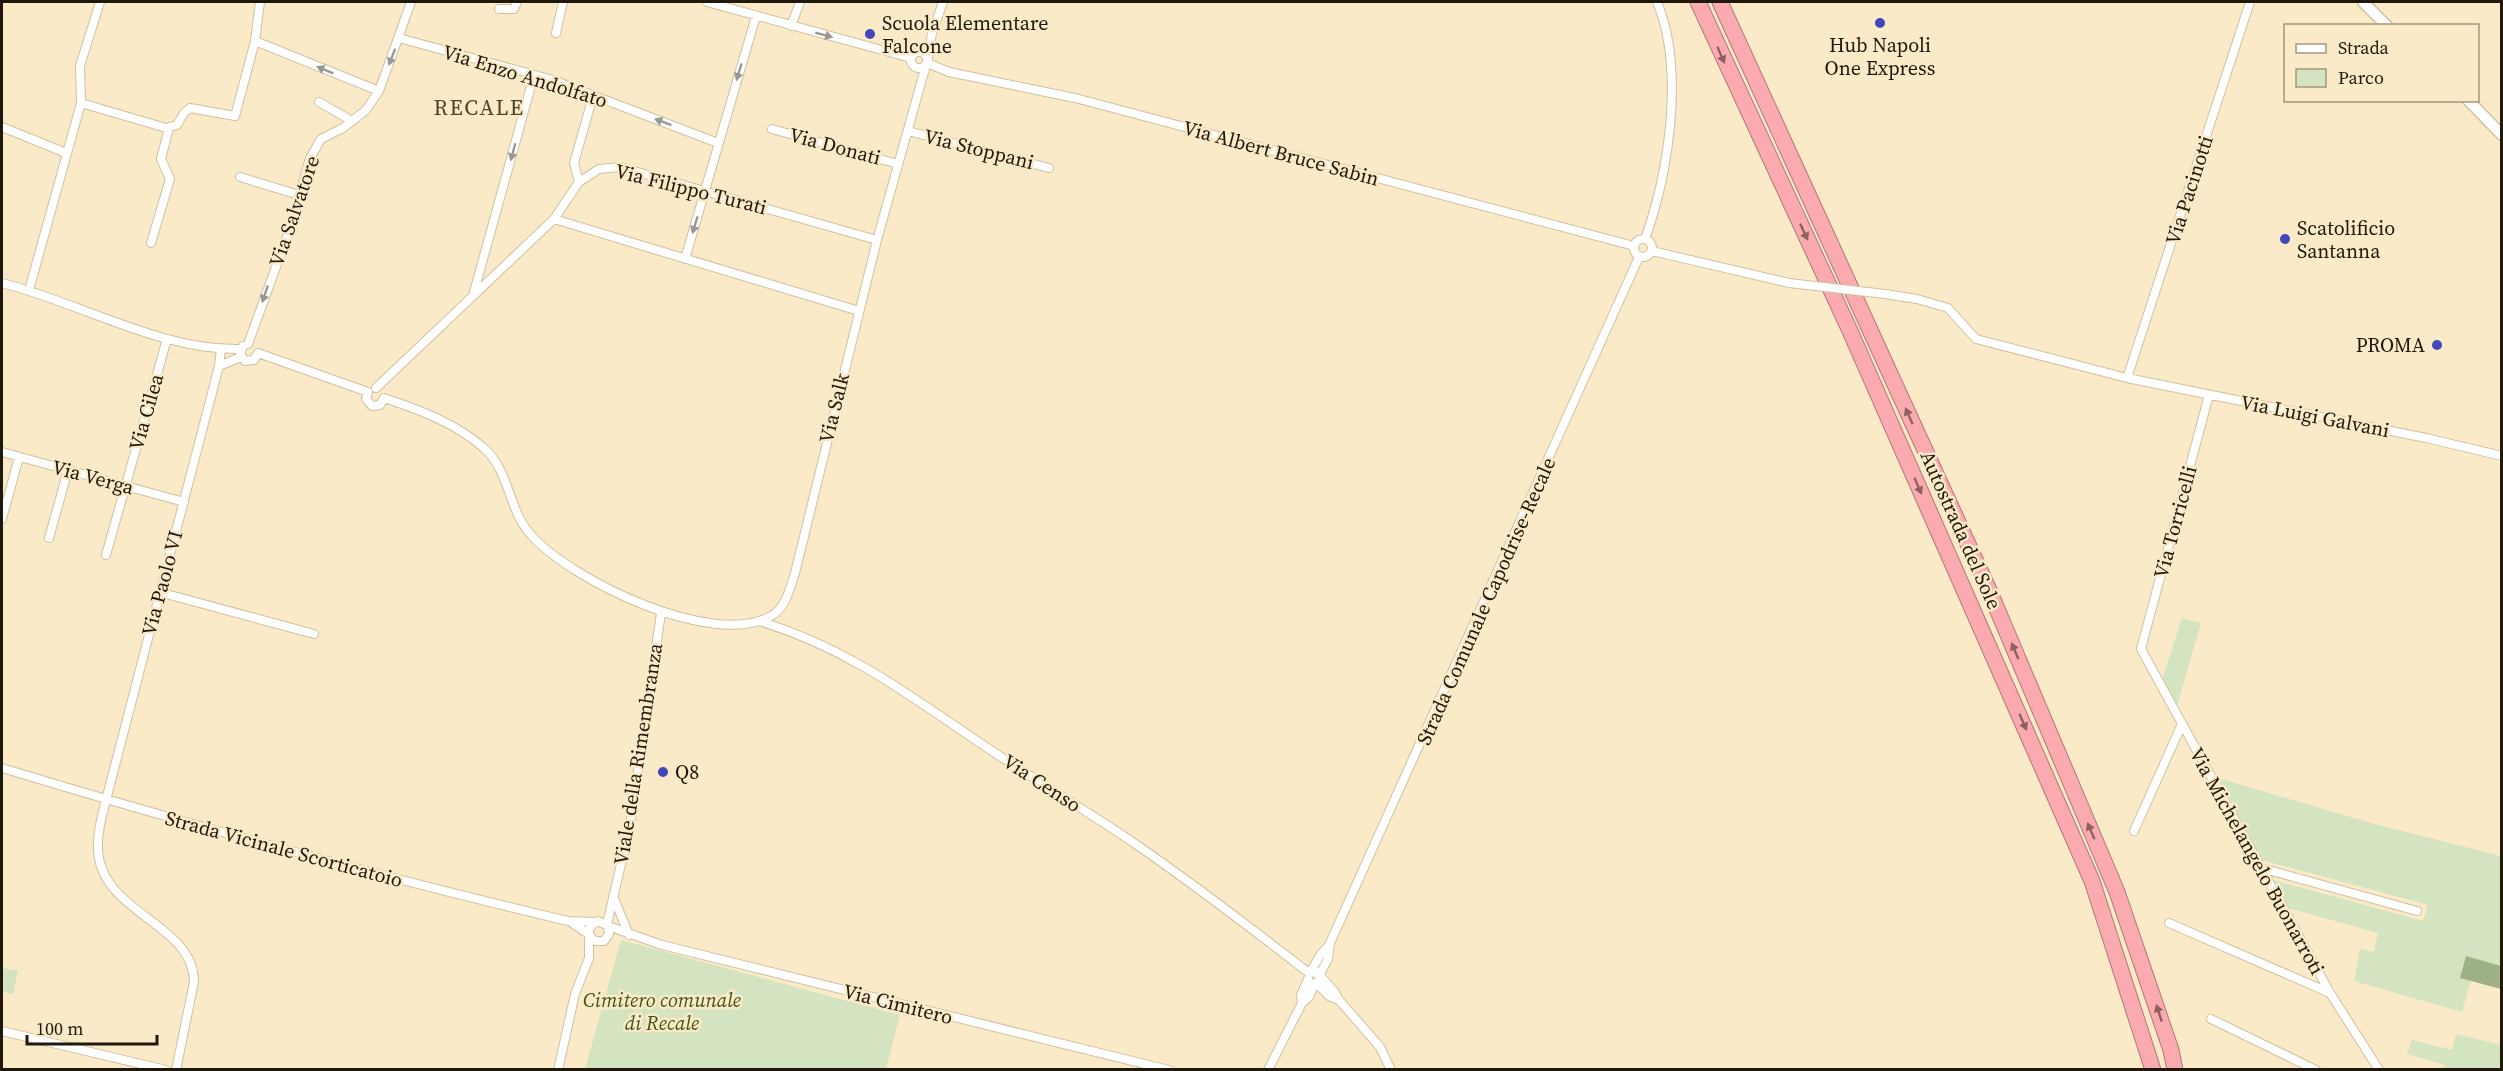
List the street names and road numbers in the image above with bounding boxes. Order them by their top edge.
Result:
street label: Via Enzo Andolfato [439,38,611,114]
street label: Via Albert Bruce Sabin [1180,113,1382,193]
street label: Via Donati [786,120,884,172]
street label: Via Stoppani [921,122,1037,176]
street label: Via Pacinotti [2158,132,2220,248]
street label: Via Salvatore [262,152,326,270]
street label: Via Filippo Turati [612,157,770,221]
street label: Via Cilea [122,370,170,454]
street label: Via Salk [812,370,856,446]
street label: Via Luigi Galvani [2238,388,2392,444]
street label: Autostrada del Sole [1913,446,2009,614]
street label: Via Verga [49,453,138,502]
street label: Strada Comunale Capodrise-Recale [1410,453,1562,749]
street label: Via Torricelli [2147,463,2203,581]
street label: Via Paolo VI [134,527,190,639]
street label: Viale della Rimembranza [607,640,669,867]
street label: Via Michelangelo Buonarroti [2183,742,2331,980]
street label: Via Censo [997,747,1087,819]
street label: Strada Vicinale Scorticatoio [162,804,406,894]
street label: Via Cimitero [840,977,956,1031]

